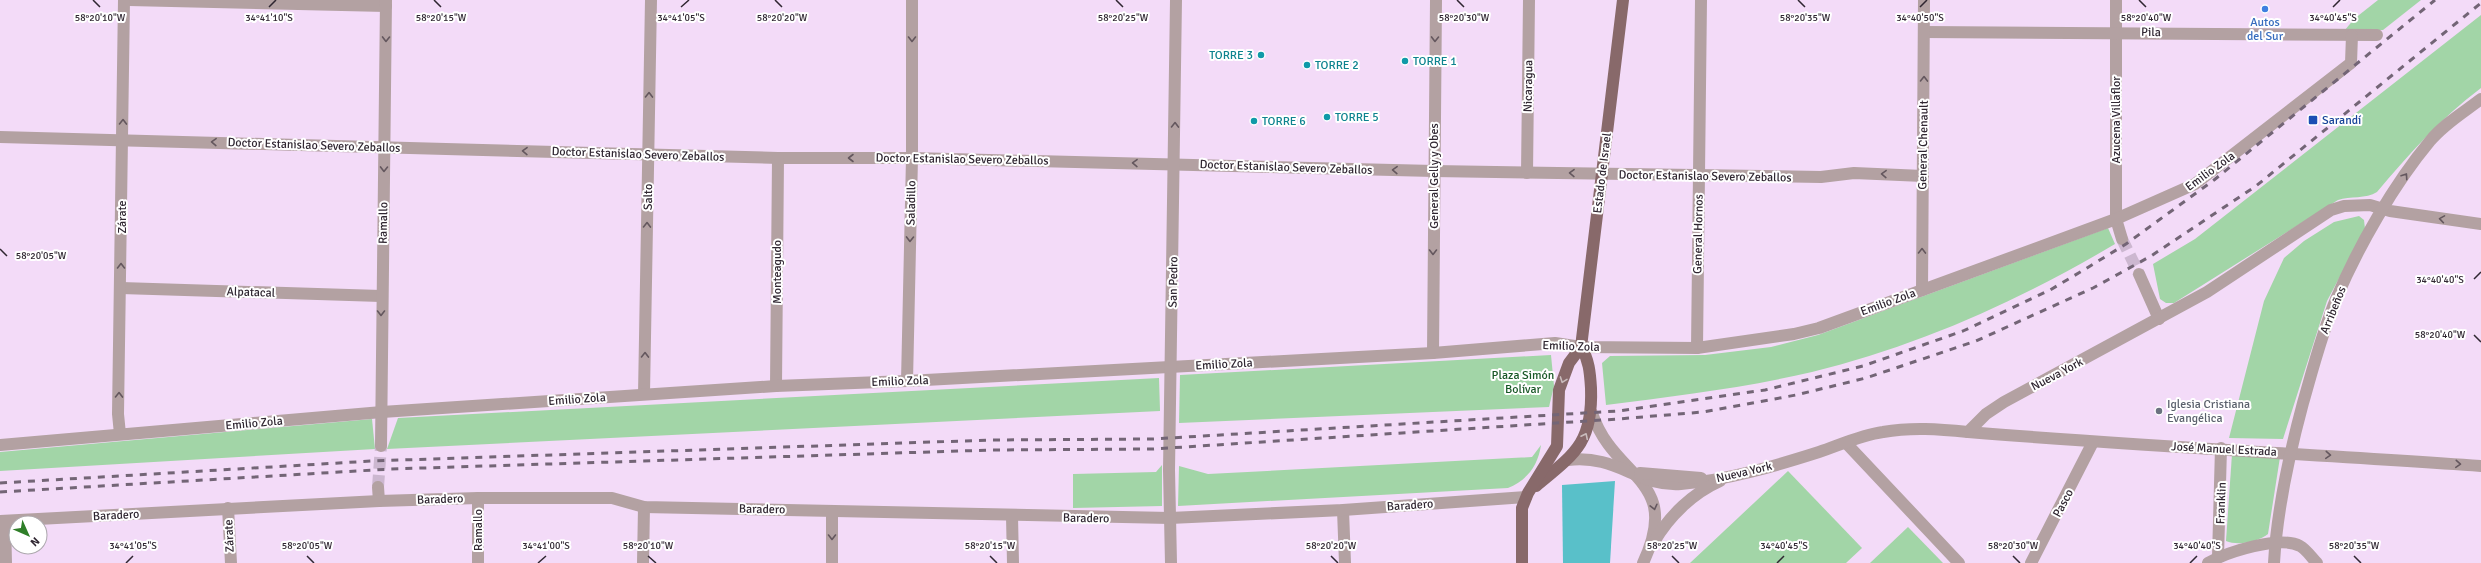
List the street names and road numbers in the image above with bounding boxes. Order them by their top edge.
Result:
street label: Pila [2141,25,2161,40]
street label: Nicaragua [1521,60,1536,112]
street label: Azucena Villaflor [2109,76,2124,164]
street label: General Chenault [1915,100,1932,190]
street label: General Gelly y Obes [1427,123,1442,229]
street label: Estado de Israel [1590,131,1615,214]
street label: Doctor Estanislao Severo Zeballos [227,135,401,156]
street label: Doctor Estanislao Severo Zeballos [551,144,725,165]
street label: Emilio Zola [2183,148,2238,194]
street label: Doctor Estanislao Severo Zeballos [875,150,1049,169]
street label: Doctor Estanislao Severo Zeballos [1199,157,1373,178]
street label: Doctor Estanislao Severo Zeballos [1618,167,1792,186]
street label: Saladillo [904,180,919,226]
street label: Salto [641,184,656,210]
street label: General Hornos [1690,194,1707,274]
street label: Zárate [115,200,130,234]
street label: Ramallo [376,202,391,244]
street label: Monteagudo [770,240,785,304]
street label: San Pedro [1166,256,1181,308]
street label: Alpatacal [226,284,276,301]
street label: Arribeños [2317,284,2350,336]
street label: Emilio Zola [1859,286,1918,319]
street label: Emilio Zola [1542,338,1600,355]
street label: Nueva York [2029,354,2086,394]
street label: Emilio Zola [1195,356,1253,373]
street label: Emilio Zola [871,373,929,390]
street label: Emilio Zola [548,390,606,409]
street label: Emilio Zola [225,414,283,433]
street label: José Manuel Estrada [2171,439,2277,460]
street label: Nueva York [1715,459,1773,486]
street label: Franklin [2213,482,2230,524]
street label: Pasco [2050,487,2077,520]
street label: Baradero [417,491,464,508]
street label: Baradero [1386,496,1434,515]
street label: Baradero [739,502,785,517]
street label: Baradero [92,507,140,524]
street label: Ramallo [471,509,486,551]
street label: Baradero [1063,511,1109,526]
street label: Zárate [221,519,238,553]

